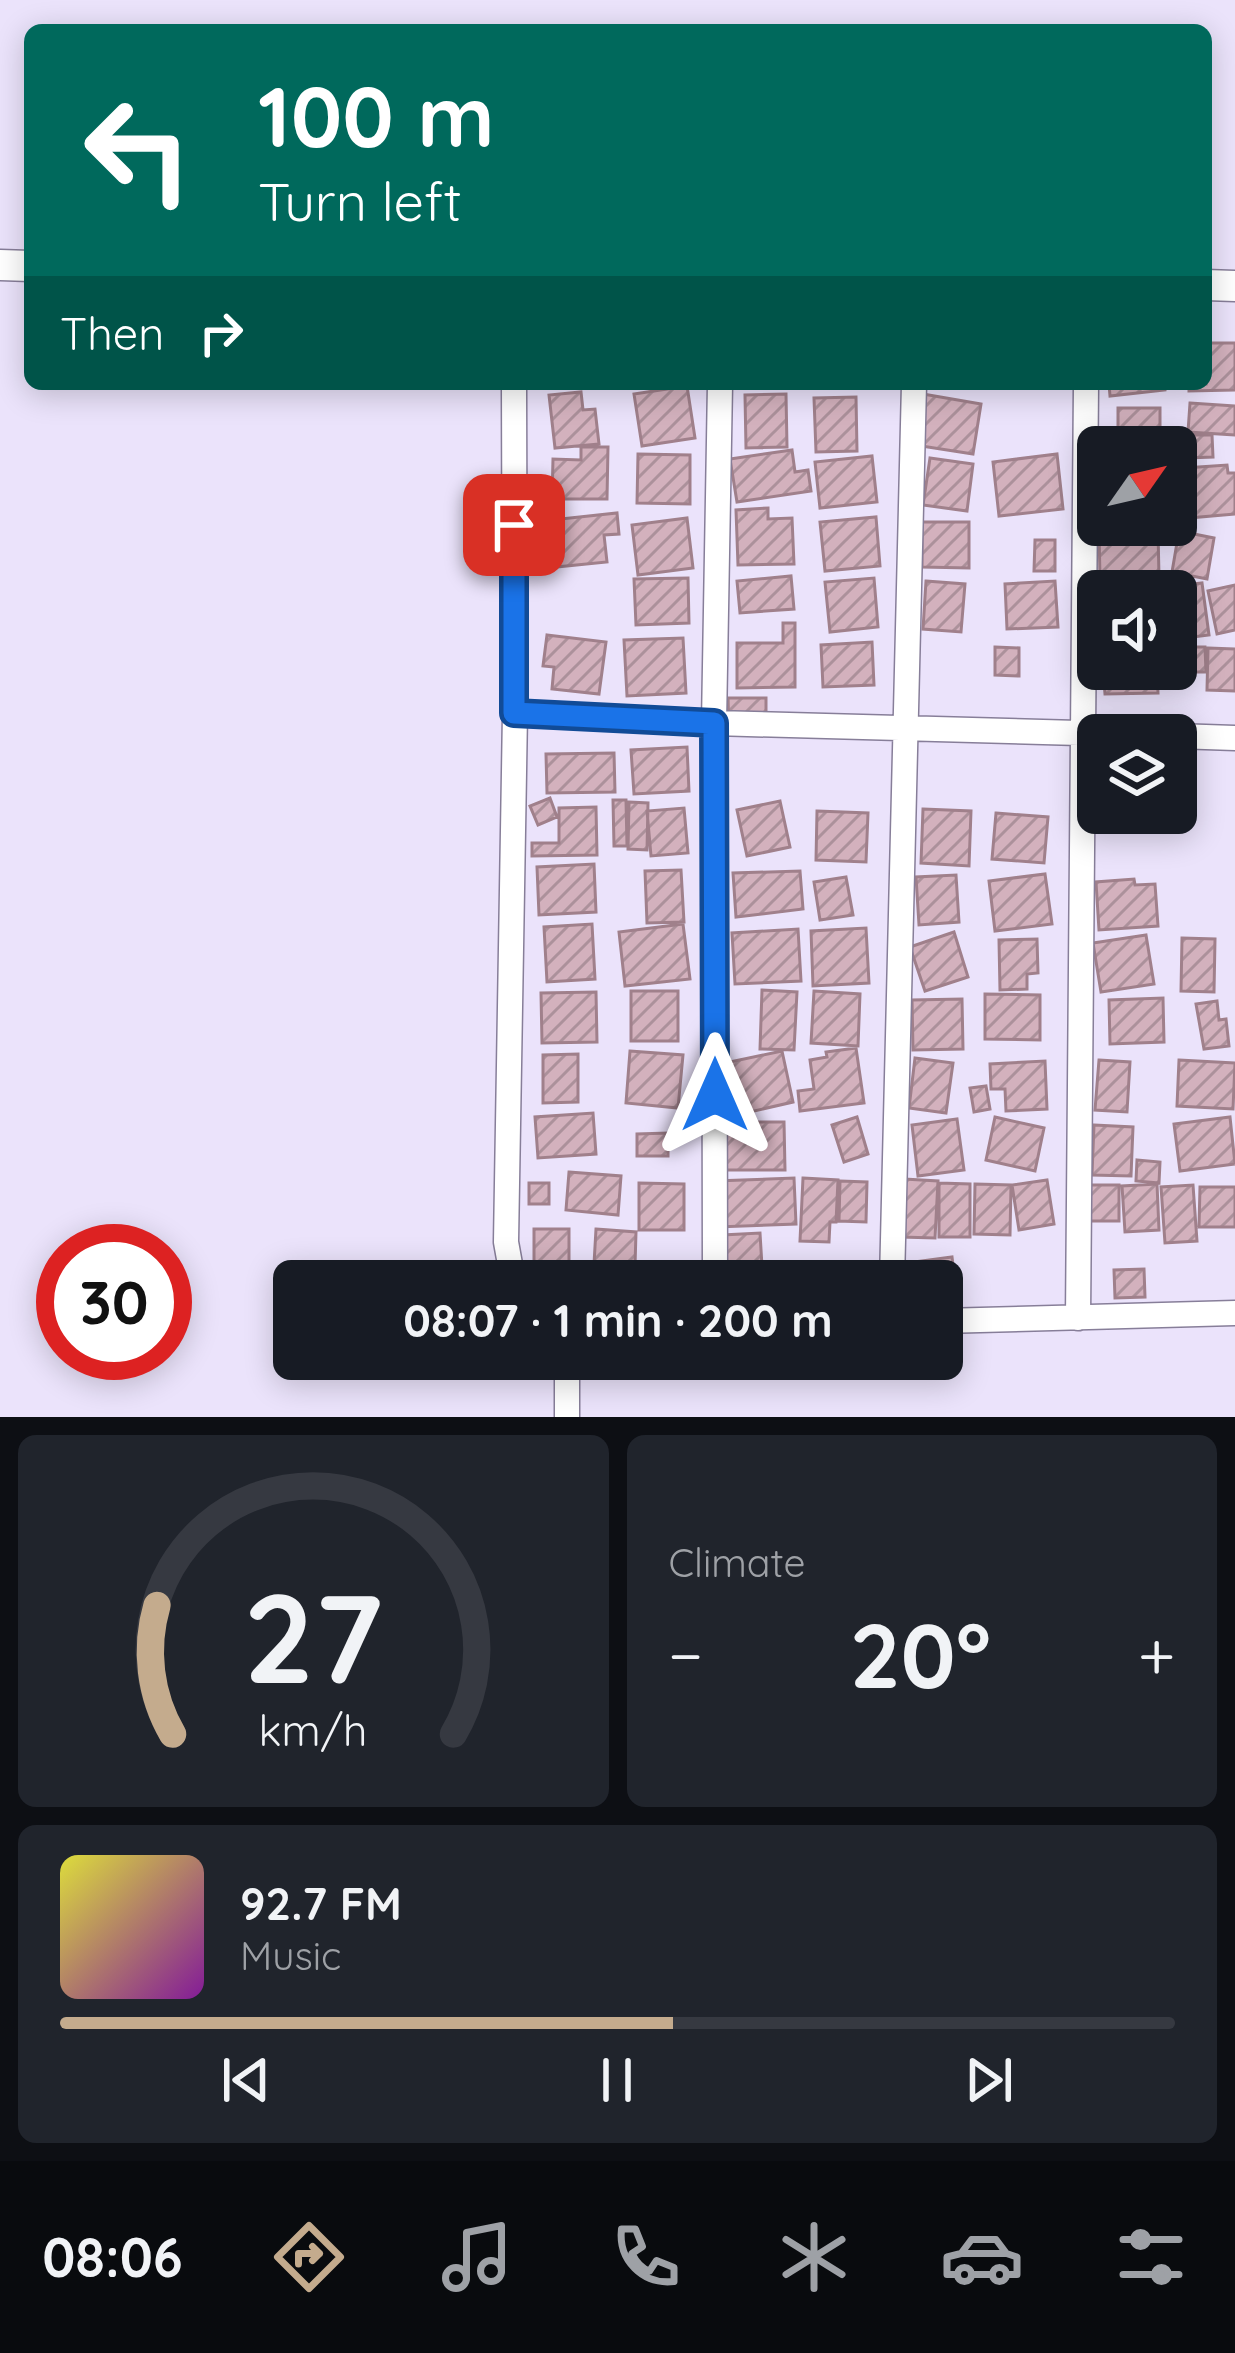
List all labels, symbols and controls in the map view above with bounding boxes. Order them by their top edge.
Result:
text: 100 m [258,63,495,168]
icon: left [60,72,216,228]
text: Turn left [258,167,462,235]
icon: right [188,300,254,366]
text: Then [60,305,164,361]
north arrow [1077,426,1197,546]
map controls [1077,426,1197,834]
pin [463,474,565,576]
icon: arrive [481,492,547,558]
button: sound [1077,570,1197,690]
button: layers [1077,714,1197,834]
position arrow [652,1032,778,1158]
speed limit sign: 30 [36,1224,192,1380]
text: 08:07 · 1 min · 200 m [403,1292,833,1348]
text: Climate [669,1538,806,1587]
text: 27 [243,1558,383,1714]
text: 20° [849,1598,991,1711]
text: − [669,1613,703,1696]
text: + [1138,1613,1175,1696]
text: km/h [259,1703,368,1757]
text: 92.7 FM [240,1875,402,1931]
text: Music [240,1931,341,1980]
icon: previous [213,2047,279,2113]
icon: pause [584,2047,650,2113]
icon: next [956,2047,1022,2113]
icon: directions [267,2215,351,2299]
icon: music [435,2215,519,2299]
icon: phone [604,2215,688,2299]
icon: climate [772,2215,856,2299]
icon: car [940,2215,1024,2299]
icon: filters [1109,2215,1193,2299]
text: 08:06 [42,2223,183,2291]

